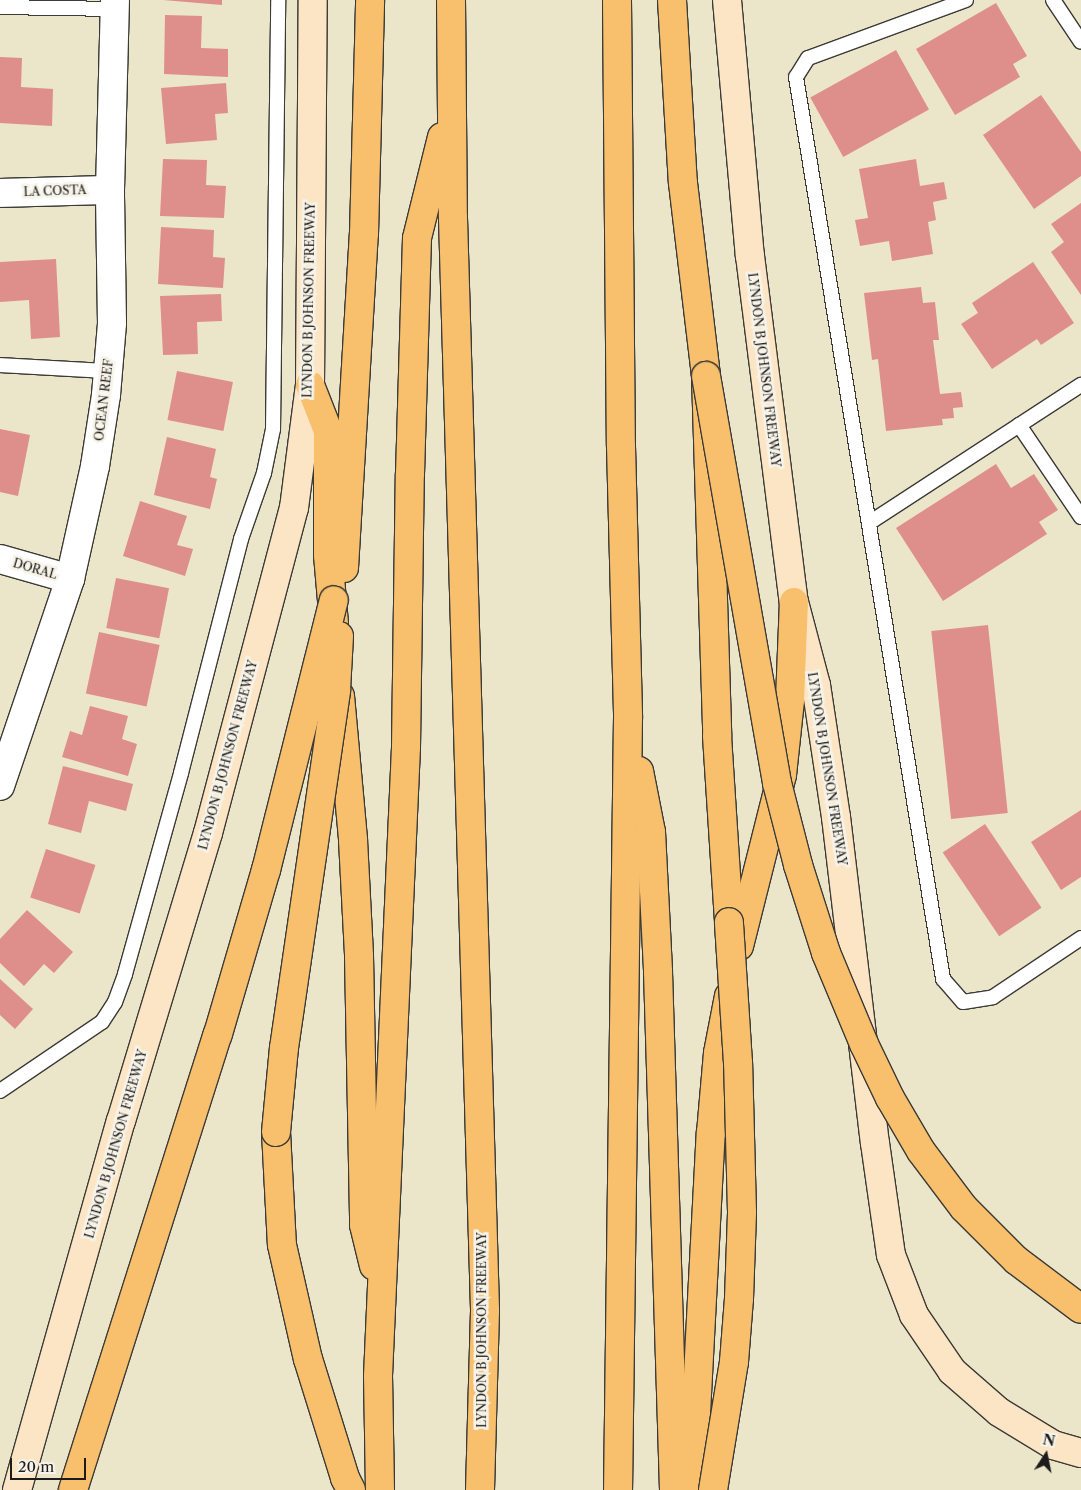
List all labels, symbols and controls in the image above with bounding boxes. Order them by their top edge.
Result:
street label: LA COSTA [23,183,87,199]
street label: LYNDON B JOHNSON FREEWAY [300,202,318,398]
street label: LYNDON B JOHNSON FREEWAY [745,272,783,468]
street label: OCEAN REEF [92,358,116,442]
street label: DORAL [11,556,59,582]
street label: LYNDON B JOHNSON FREEWAY [196,659,260,851]
street label: LYNDON B JOHNSON FREEWAY [805,671,849,867]
street label: LYNDON B JOHNSON FREEWAY [82,1048,150,1240]
street label: LYNDON B JOHNSON FREEWAY [475,1232,489,1428]
north arrow [1021,1430,1071,1480]
text: N [1041,1430,1057,1450]
scale bar [12,1448,89,1480]
text: 20 m [18,1457,54,1476]

